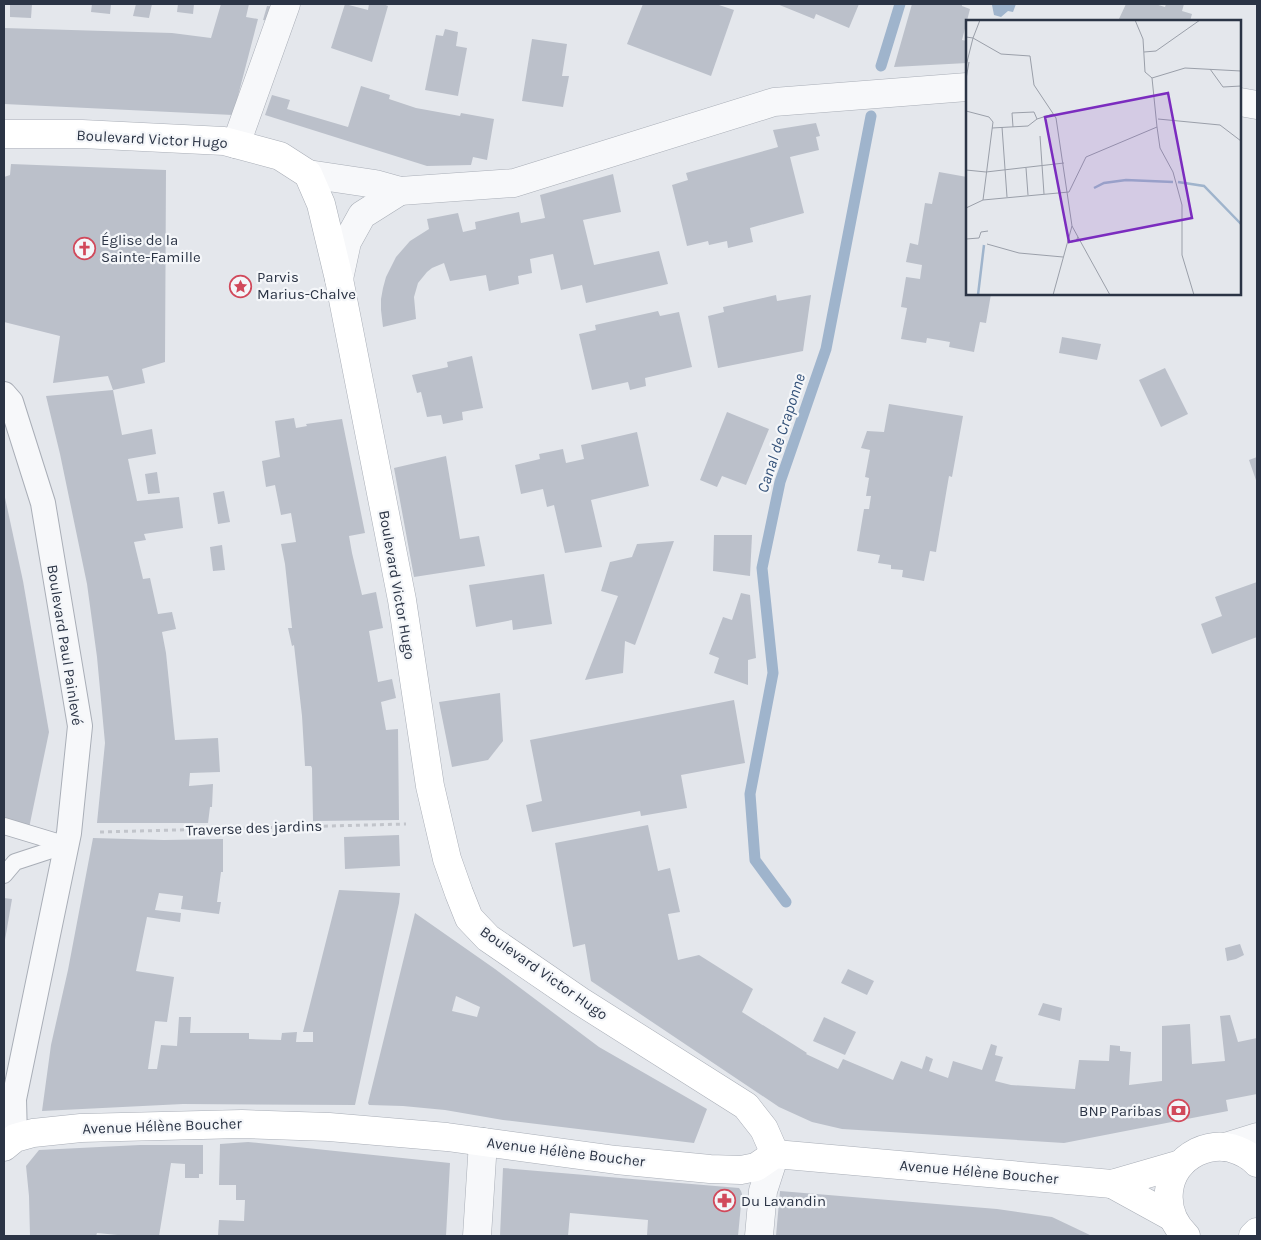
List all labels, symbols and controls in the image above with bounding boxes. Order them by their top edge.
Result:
inset map [966,20,1241,295]
street label: Boulevard Victor Hugo [76,126,228,152]
place label: Église de la Sainte-Famille [101,231,201,266]
church icon: Église de la Sainte-Famille [73,237,97,261]
place label: Parvis Marius-Chalve [257,268,356,303]
place icon: Parvis Marius-Chalve [229,274,253,298]
water label: Canal de Craponne [753,371,809,495]
street label: Boulevard Victor Hugo [375,509,419,661]
street label: Boulevard Paul Painlevé [43,563,87,727]
street label: Traverse des jardins [185,817,323,839]
street label: Boulevard Victor Hugo [477,922,611,1024]
bank icon: BNP Paribas [1166,1099,1190,1123]
place label: BNP Paribas [1079,1102,1162,1120]
street label: Avenue Hélène Boucher [82,1114,243,1138]
street label: Avenue Hélène Boucher [486,1133,647,1171]
street label: Avenue Hélène Boucher [899,1156,1060,1188]
pharmacy icon: Du Lavandin [713,1189,737,1213]
place label: Du Lavandin [741,1192,826,1210]

